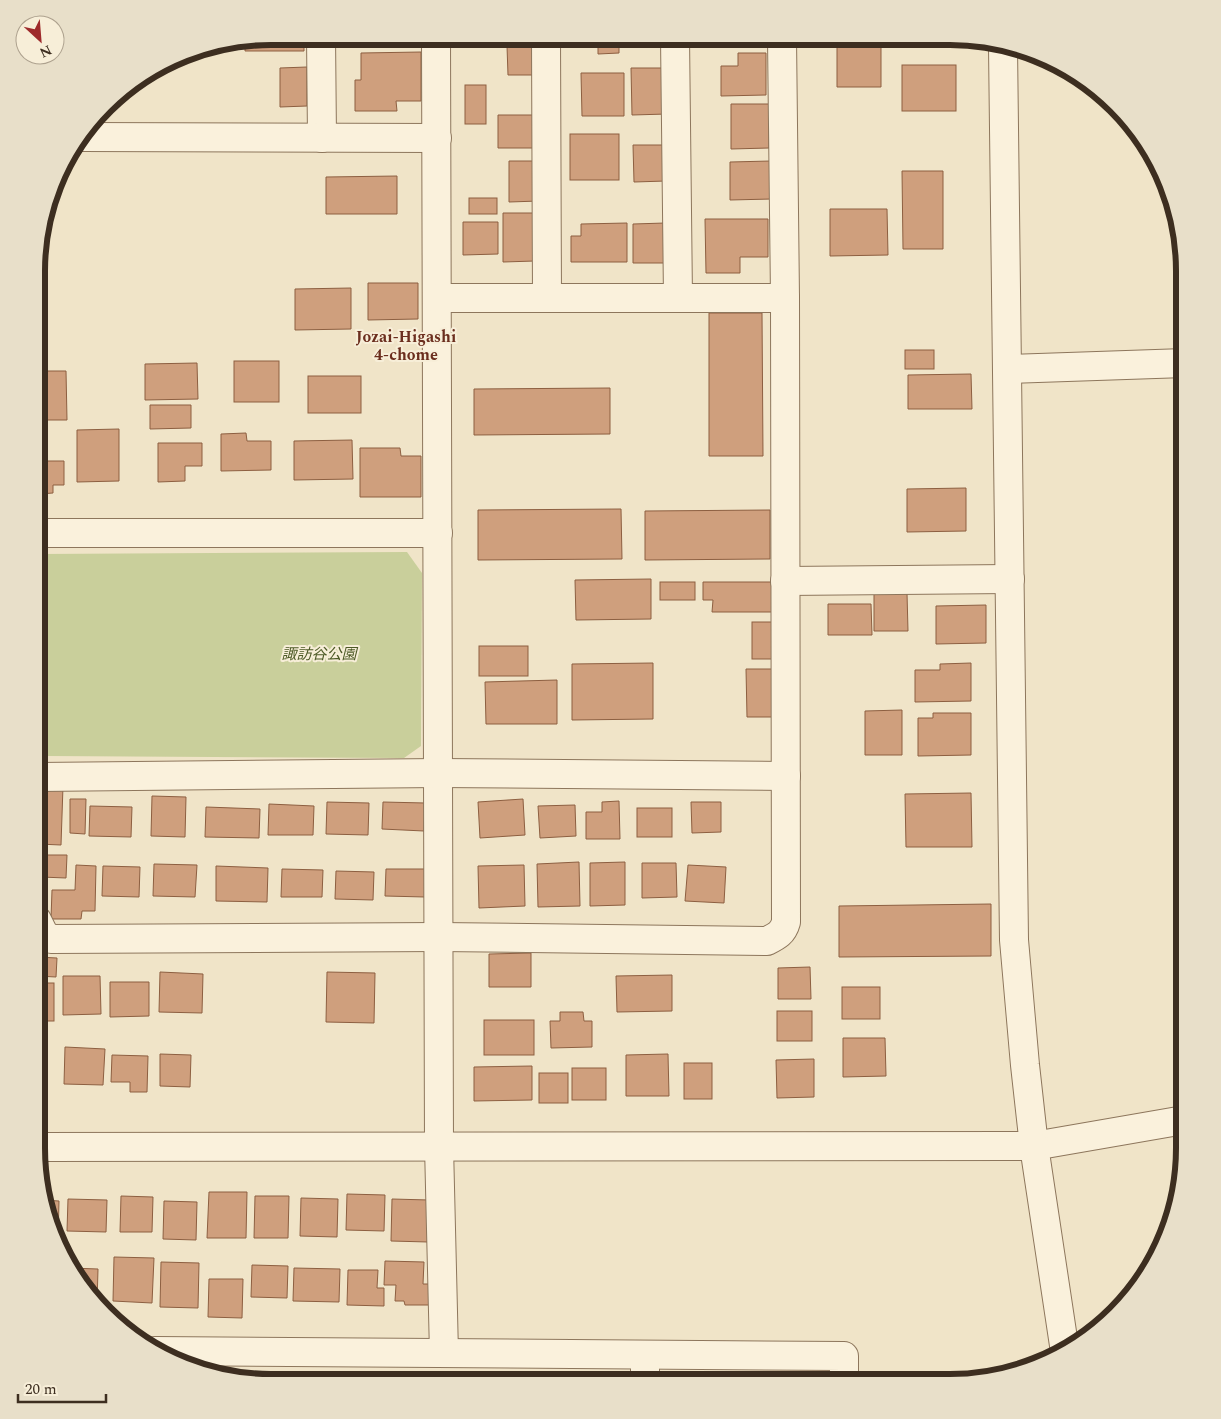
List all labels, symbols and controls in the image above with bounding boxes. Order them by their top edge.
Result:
north arrow [15,15,65,65]
text: N [36,39,55,63]
district label: Jozai-Higashi 4-chome [356,325,456,367]
park label: 諏訪谷公園 [281,643,358,666]
scale bar [18,1372,105,1404]
text: 20 m [25,1378,57,1401]

